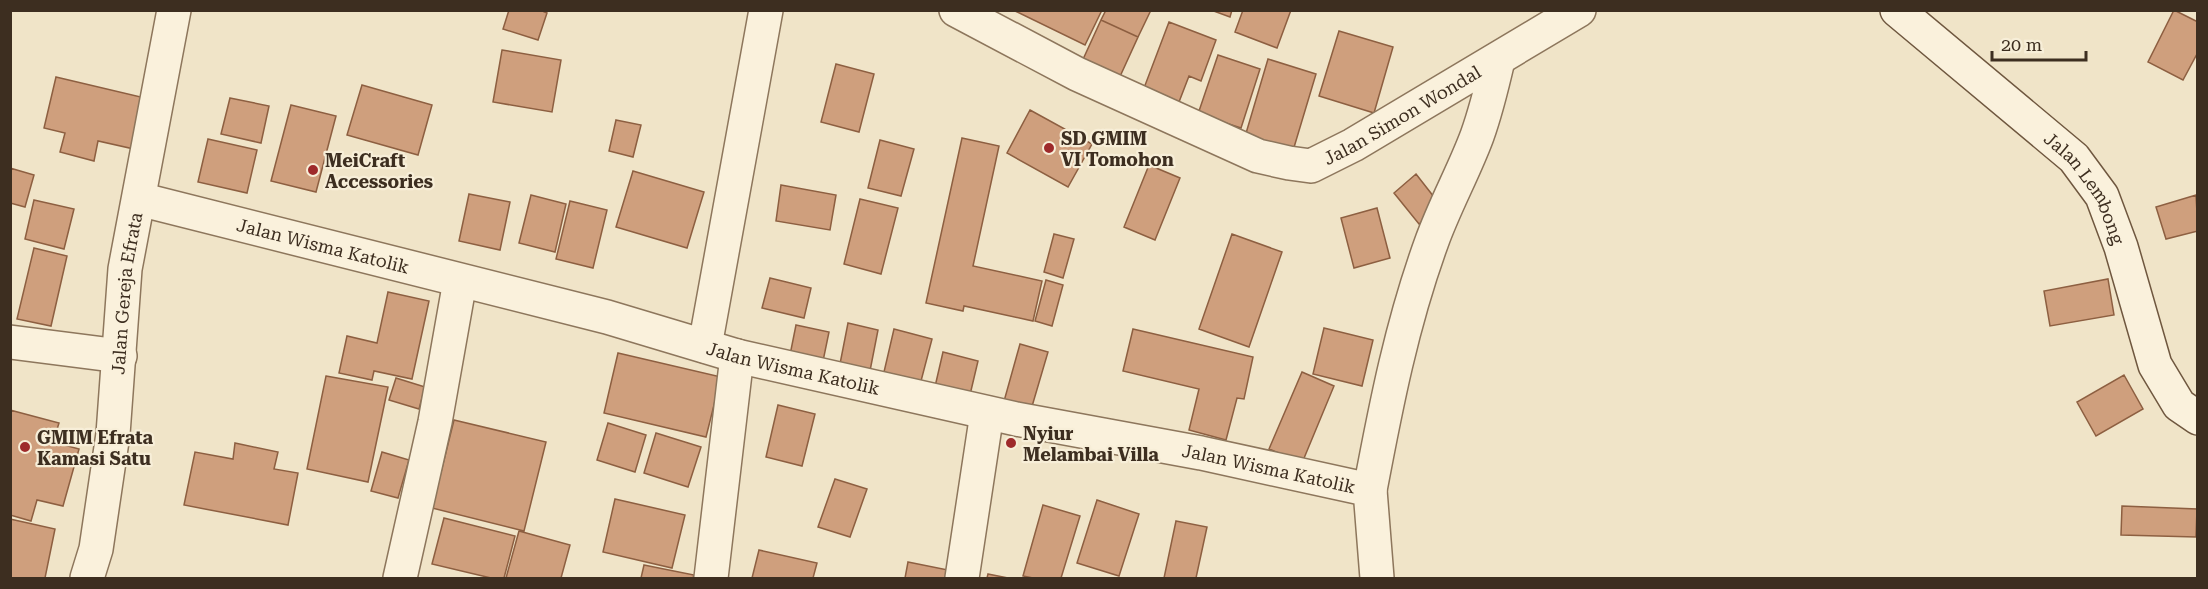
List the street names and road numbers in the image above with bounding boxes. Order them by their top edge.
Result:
street label: Jalan Simon Wondal [1320,60,1485,169]
street label: Jalan Lembong [2040,127,2130,248]
street label: Jalan Gereja Efrata [107,210,146,375]
street label: Jalan Wisma Katolik [235,214,412,277]
street label: Jalan Wisma Katolik [704,337,882,398]
street label: Jalan Wisma Katolik [1180,439,1358,497]

